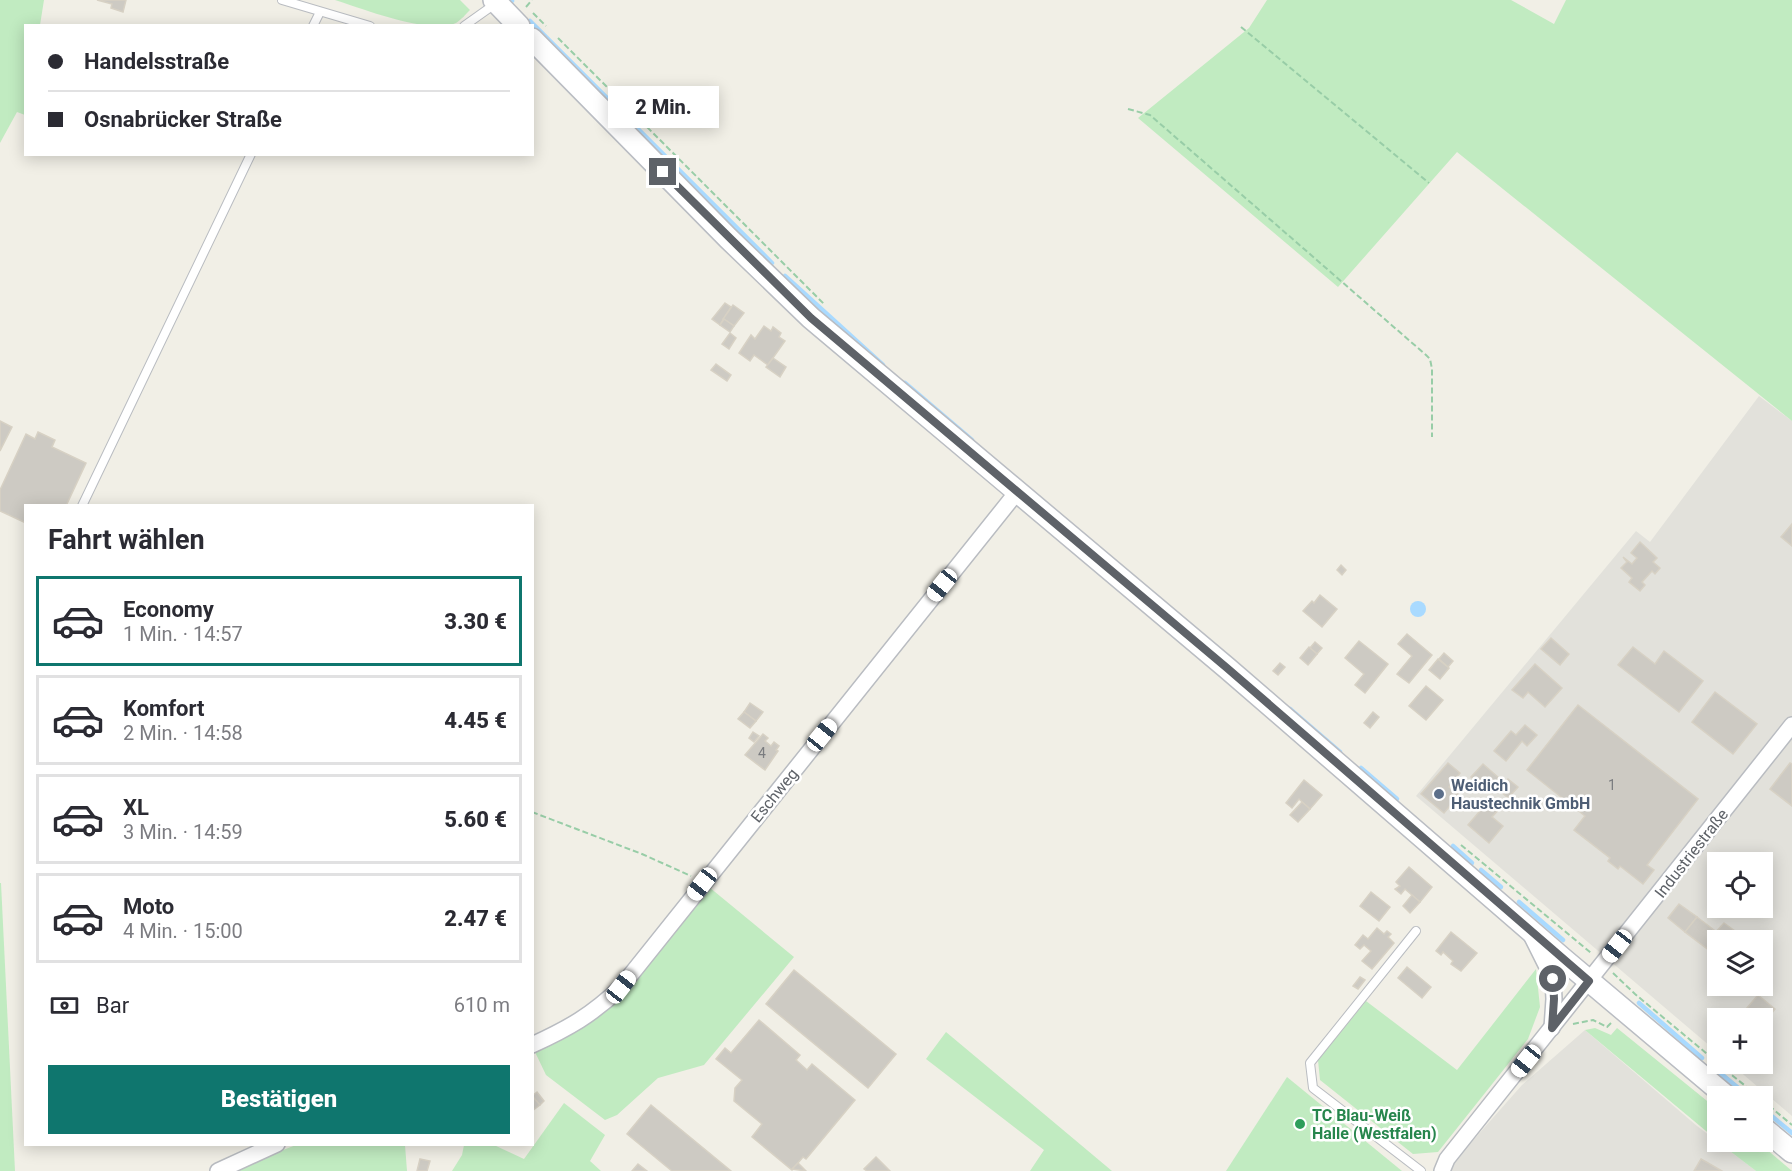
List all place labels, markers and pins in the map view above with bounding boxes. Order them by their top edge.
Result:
place label: Weidich Haustechnik GmbH [1451,776,1590,813]
marker: Weidich Haustechnik GmbH [1432,787,1446,801]
place label: TC Blau-Weiß Halle (Westfalen) [1312,1106,1437,1143]
marker: TC Blau-Weiß Halle (Westfalen) [1293,1117,1307,1131]

